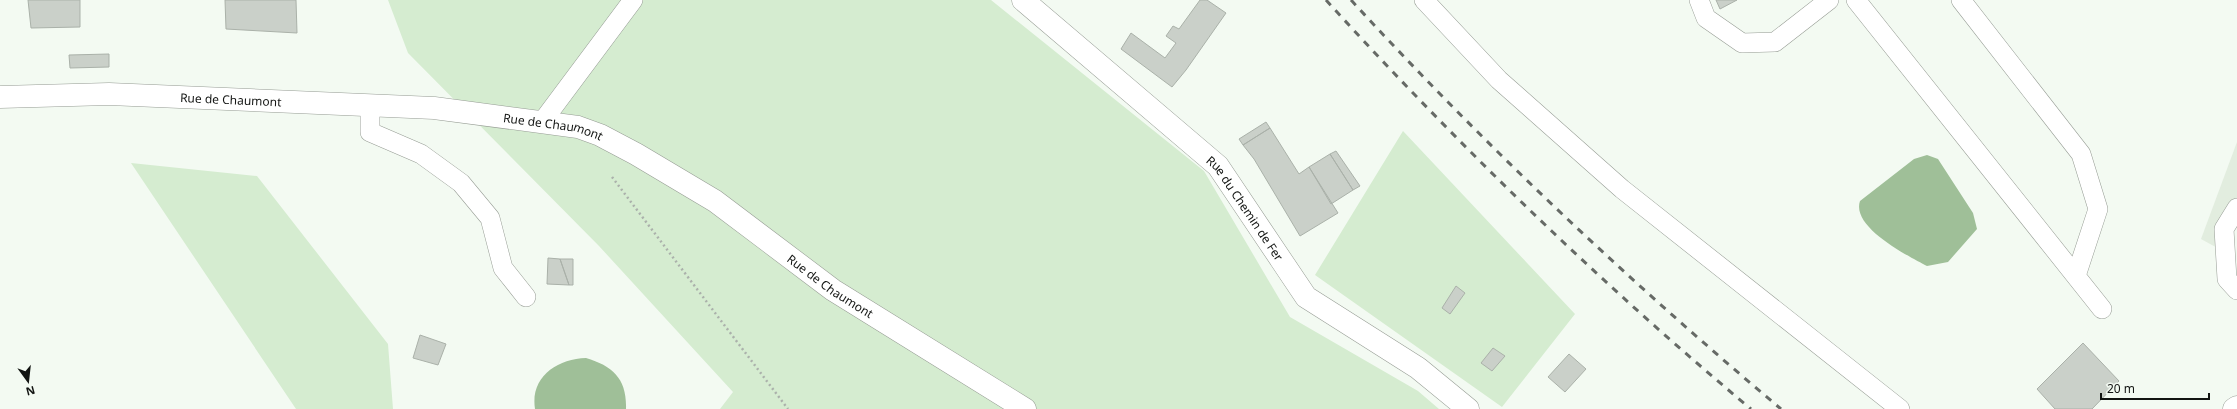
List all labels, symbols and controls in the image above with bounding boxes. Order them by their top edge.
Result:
street label: Rue de Chaumont [180,89,283,110]
street label: Rue de Chaumont [502,109,607,144]
street label: Rue du Chemin de Fer [1203,151,1288,264]
street label: Rue de Chaumont [784,250,877,322]
north arrow [8,361,48,401]
scale bar [2101,375,2209,401]
text: 20 m [2107,380,2135,397]
text: N [24,383,37,400]

